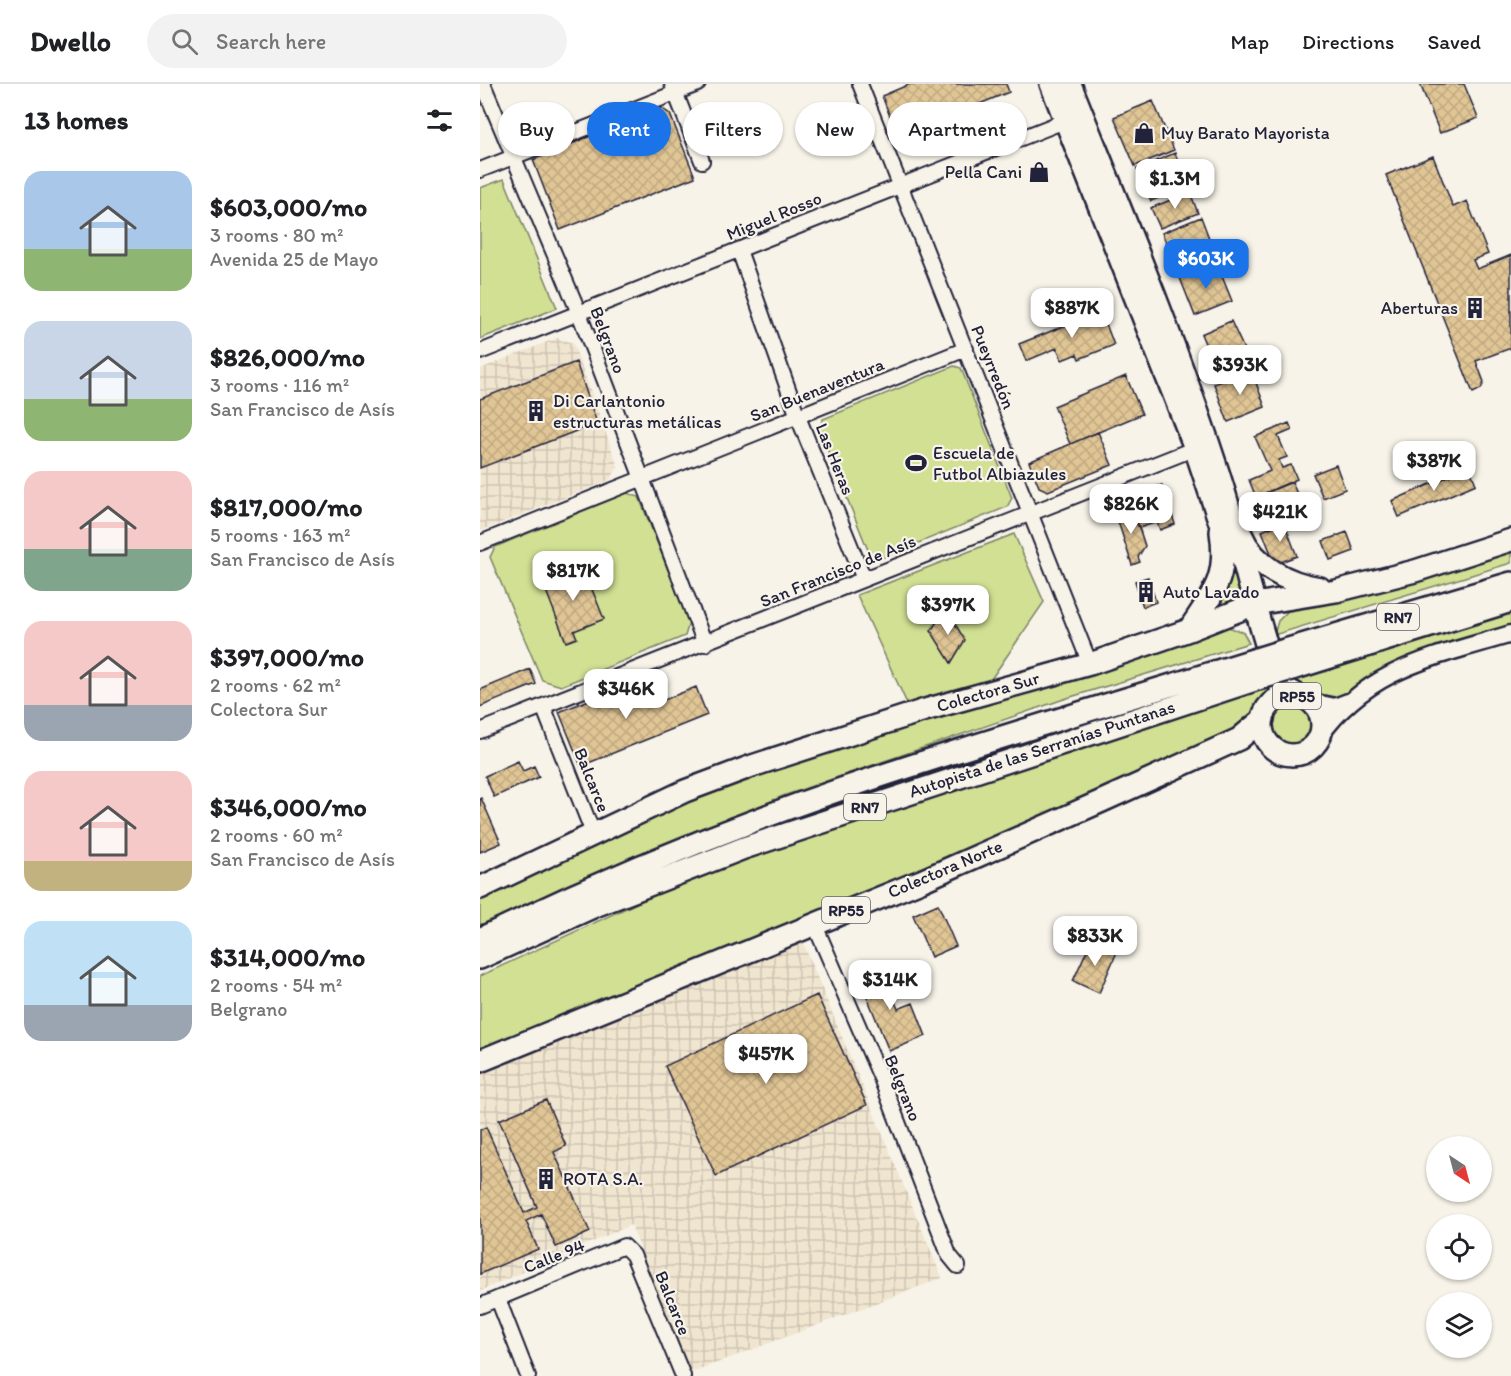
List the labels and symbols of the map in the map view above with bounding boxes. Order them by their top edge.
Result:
shop icon: Muy Barato Mayorista [1132,121,1156,145]
place label: Muy Barato Mayorista [1161,122,1330,144]
pin: $1.3M [1133,159,1217,210]
shop icon: Pella Cani [1027,160,1051,184]
place label: Pella Cani [945,161,1022,183]
street label: Miguel Rosso [723,187,825,245]
pin: $603K [1164,239,1248,290]
pin: $887K [1030,288,1114,339]
building icon: Aberturas [1463,296,1487,320]
place label: Aberturas [1381,297,1458,319]
street label: Belgrano [585,303,631,377]
street label: Pueyrredón [966,322,1020,413]
pin: $393K [1198,345,1282,396]
street label: San Buenaventura [747,353,888,427]
place label: Di Carlantonio estructuras metálicas [553,390,722,433]
building icon: Di Carlantonio estructuras metálicas [524,399,548,423]
street label: Las Heras [811,420,859,498]
pin: $387K [1392,441,1476,492]
place label: Escuela de Futbol Albiazules [933,442,1066,485]
sports icon: Escuela de Futbol Albiazules [904,451,928,475]
pin: $826K [1089,484,1173,535]
pin: $421K [1238,492,1322,543]
street label: San Francisco de Asís [757,530,919,612]
pin: $817K [531,551,615,602]
building icon: Auto Lavado [1134,580,1158,604]
place label: Auto Lavado [1163,581,1259,603]
pin: $397K [906,585,990,636]
road number: RN7 [1377,604,1419,630]
street label: Colectora Sur [934,667,1042,717]
pin: $346K [584,669,668,720]
road number: RP55 [1273,683,1321,709]
street label: Autopista de las Serranías Puntanas [906,696,1178,802]
street label: Balcarce [569,745,615,815]
road number: RN7 [844,794,886,820]
street label: Colectora Norte [884,835,1006,903]
road number: RP55 [822,897,870,923]
pin: $833K [1053,916,1137,967]
pin: $314K [848,960,932,1011]
pin: $457K [724,1034,808,1085]
street label: Belgrano [880,1052,926,1124]
north arrow [1426,1136,1492,1202]
building icon: ROTA S.A. [534,1167,558,1191]
place label: ROTA S.A. [563,1168,643,1190]
street label: Calle 94 [520,1234,588,1278]
street label: Balcarce [650,1268,696,1338]

